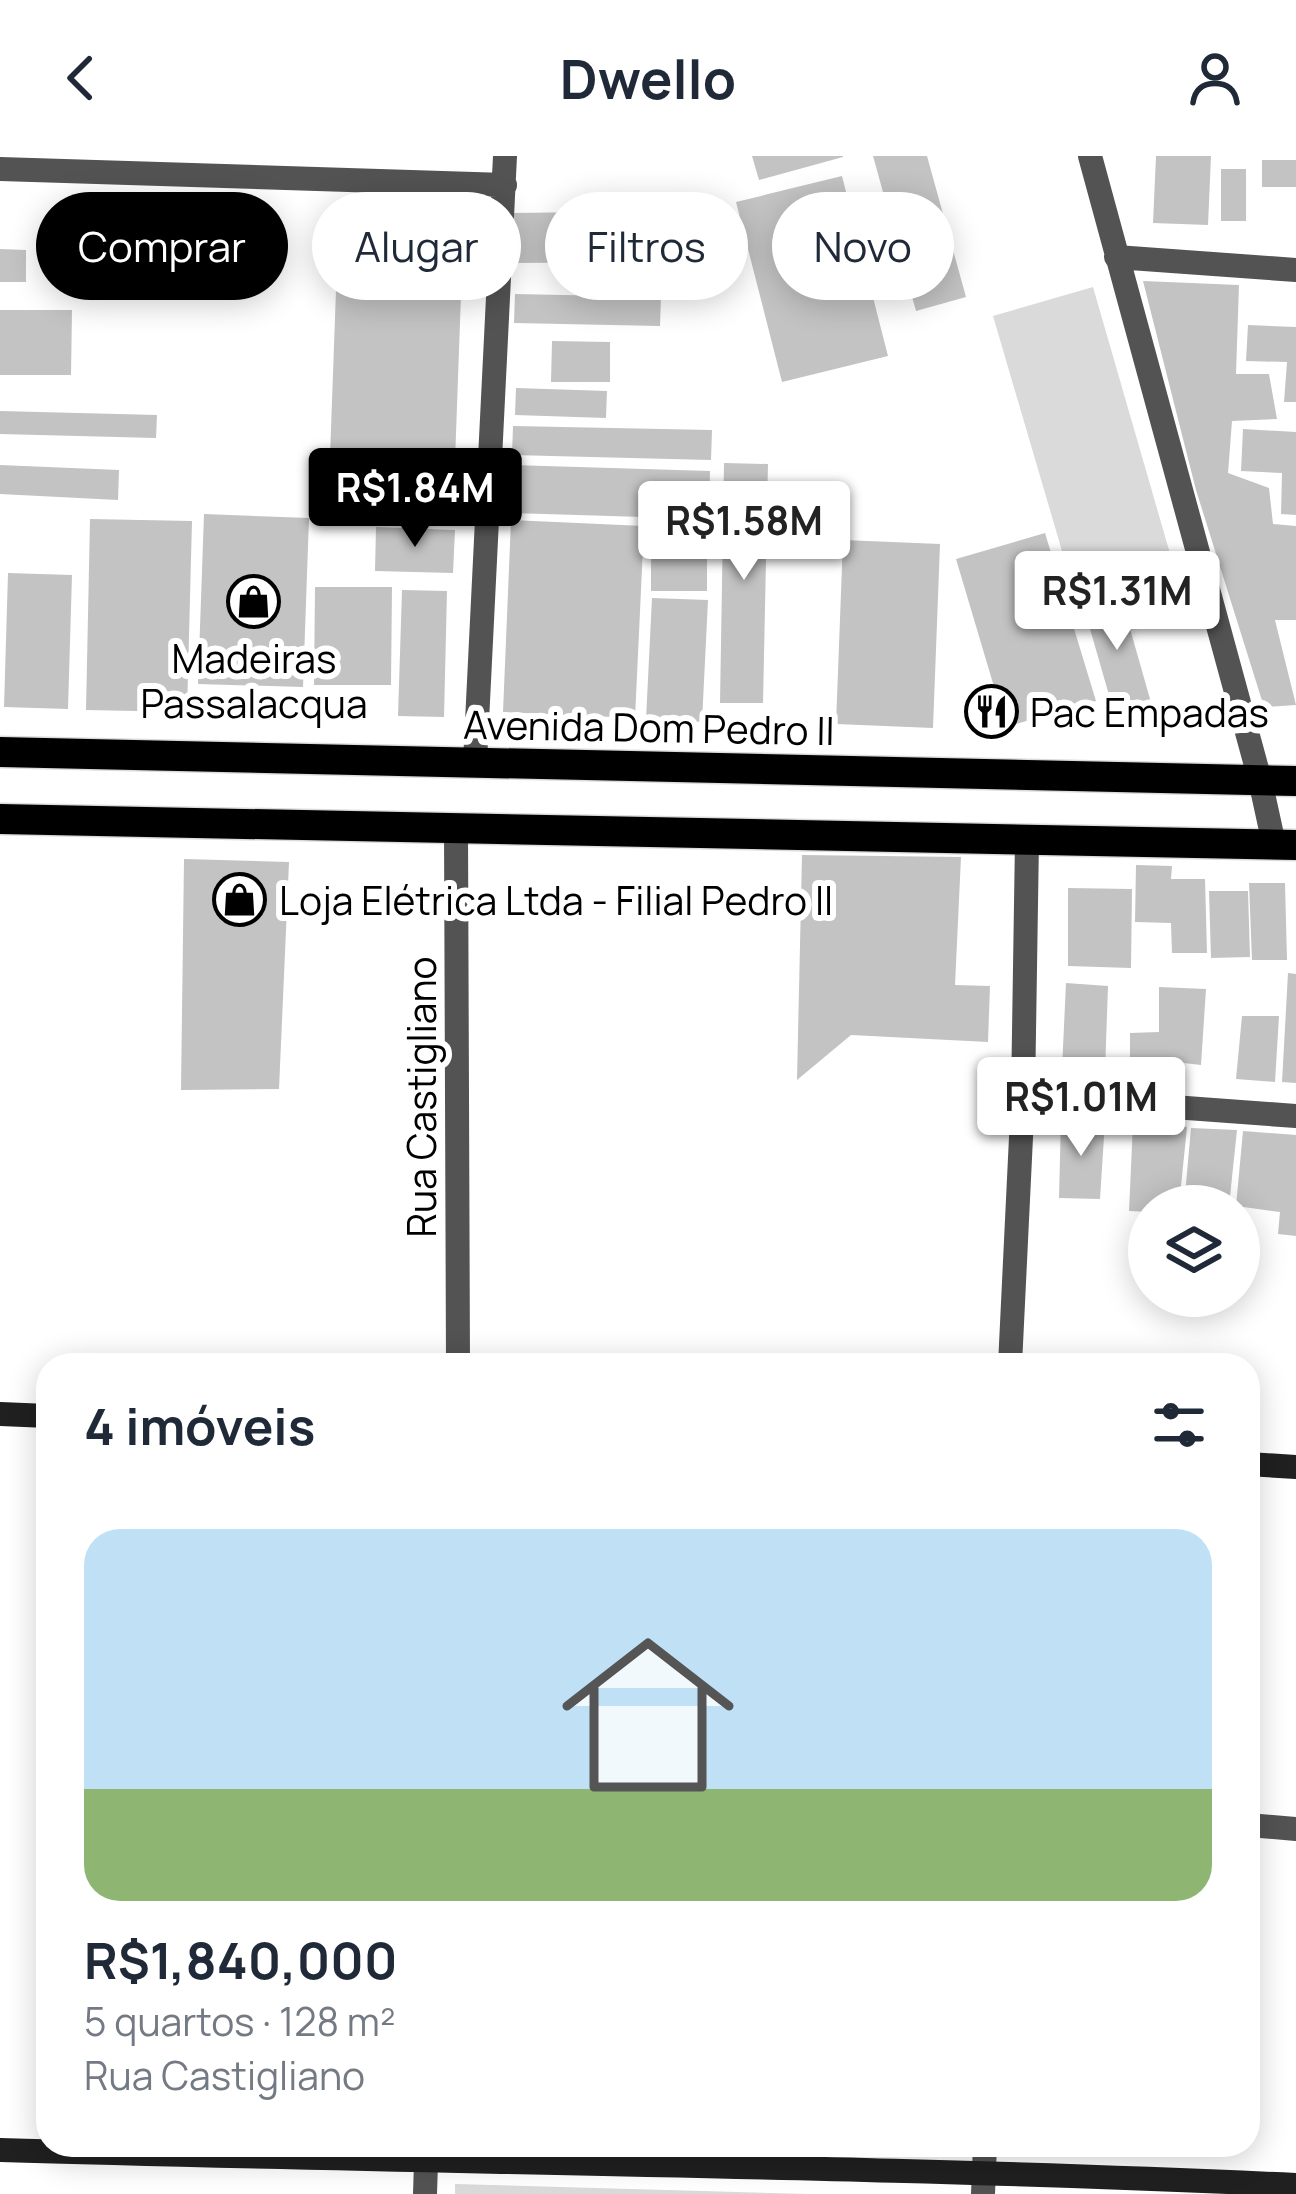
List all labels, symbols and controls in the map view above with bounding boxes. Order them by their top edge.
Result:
text: Dwello [560,41,736,115]
icon: back [48,45,114,111]
icon: person [1182,45,1248,111]
chip: Comprar [36,192,288,300]
chip: Alugar [312,192,521,300]
chip: Filtros [545,192,748,300]
chip: Novo [772,192,954,300]
pin: R$1.84M [304,448,526,550]
text: R$1.84M [336,460,494,514]
pin: R$1.58M [633,481,855,583]
text: R$1.58M [665,493,823,547]
pin: R$1.31M [1006,551,1228,653]
text: R$1.31M [1042,563,1192,617]
shop icon: Madeiras Passalacqua [226,573,282,629]
place label: Madeiras Passalacqua [140,631,368,730]
restaurant icon: Pac Empadas [963,684,1019,740]
place label: Pac Empadas [1030,685,1269,739]
street label: Avenida Dom Pedro II [463,697,835,757]
shop icon: Loja Elétrica Ltda - Filial Pedro II [212,872,268,928]
place label: Loja Elétrica Ltda - Filial Pedro II [279,873,833,927]
street label: Rua Castigliano [394,956,448,1238]
pin: R$1.01M [970,1057,1192,1159]
text: R$1.01M [1004,1069,1158,1123]
map controls [1128,1185,1260,1317]
button: layers [1128,1185,1260,1317]
text: 4 imóveis [84,1391,315,1460]
icon: filters [1146,1392,1212,1458]
icon: home [540,1607,756,1823]
text: R$1,840,000 [84,1925,397,1994]
text: 5 quartos · 128 m² [84,1994,396,2048]
text: Rua Castigliano [84,2048,365,2102]

